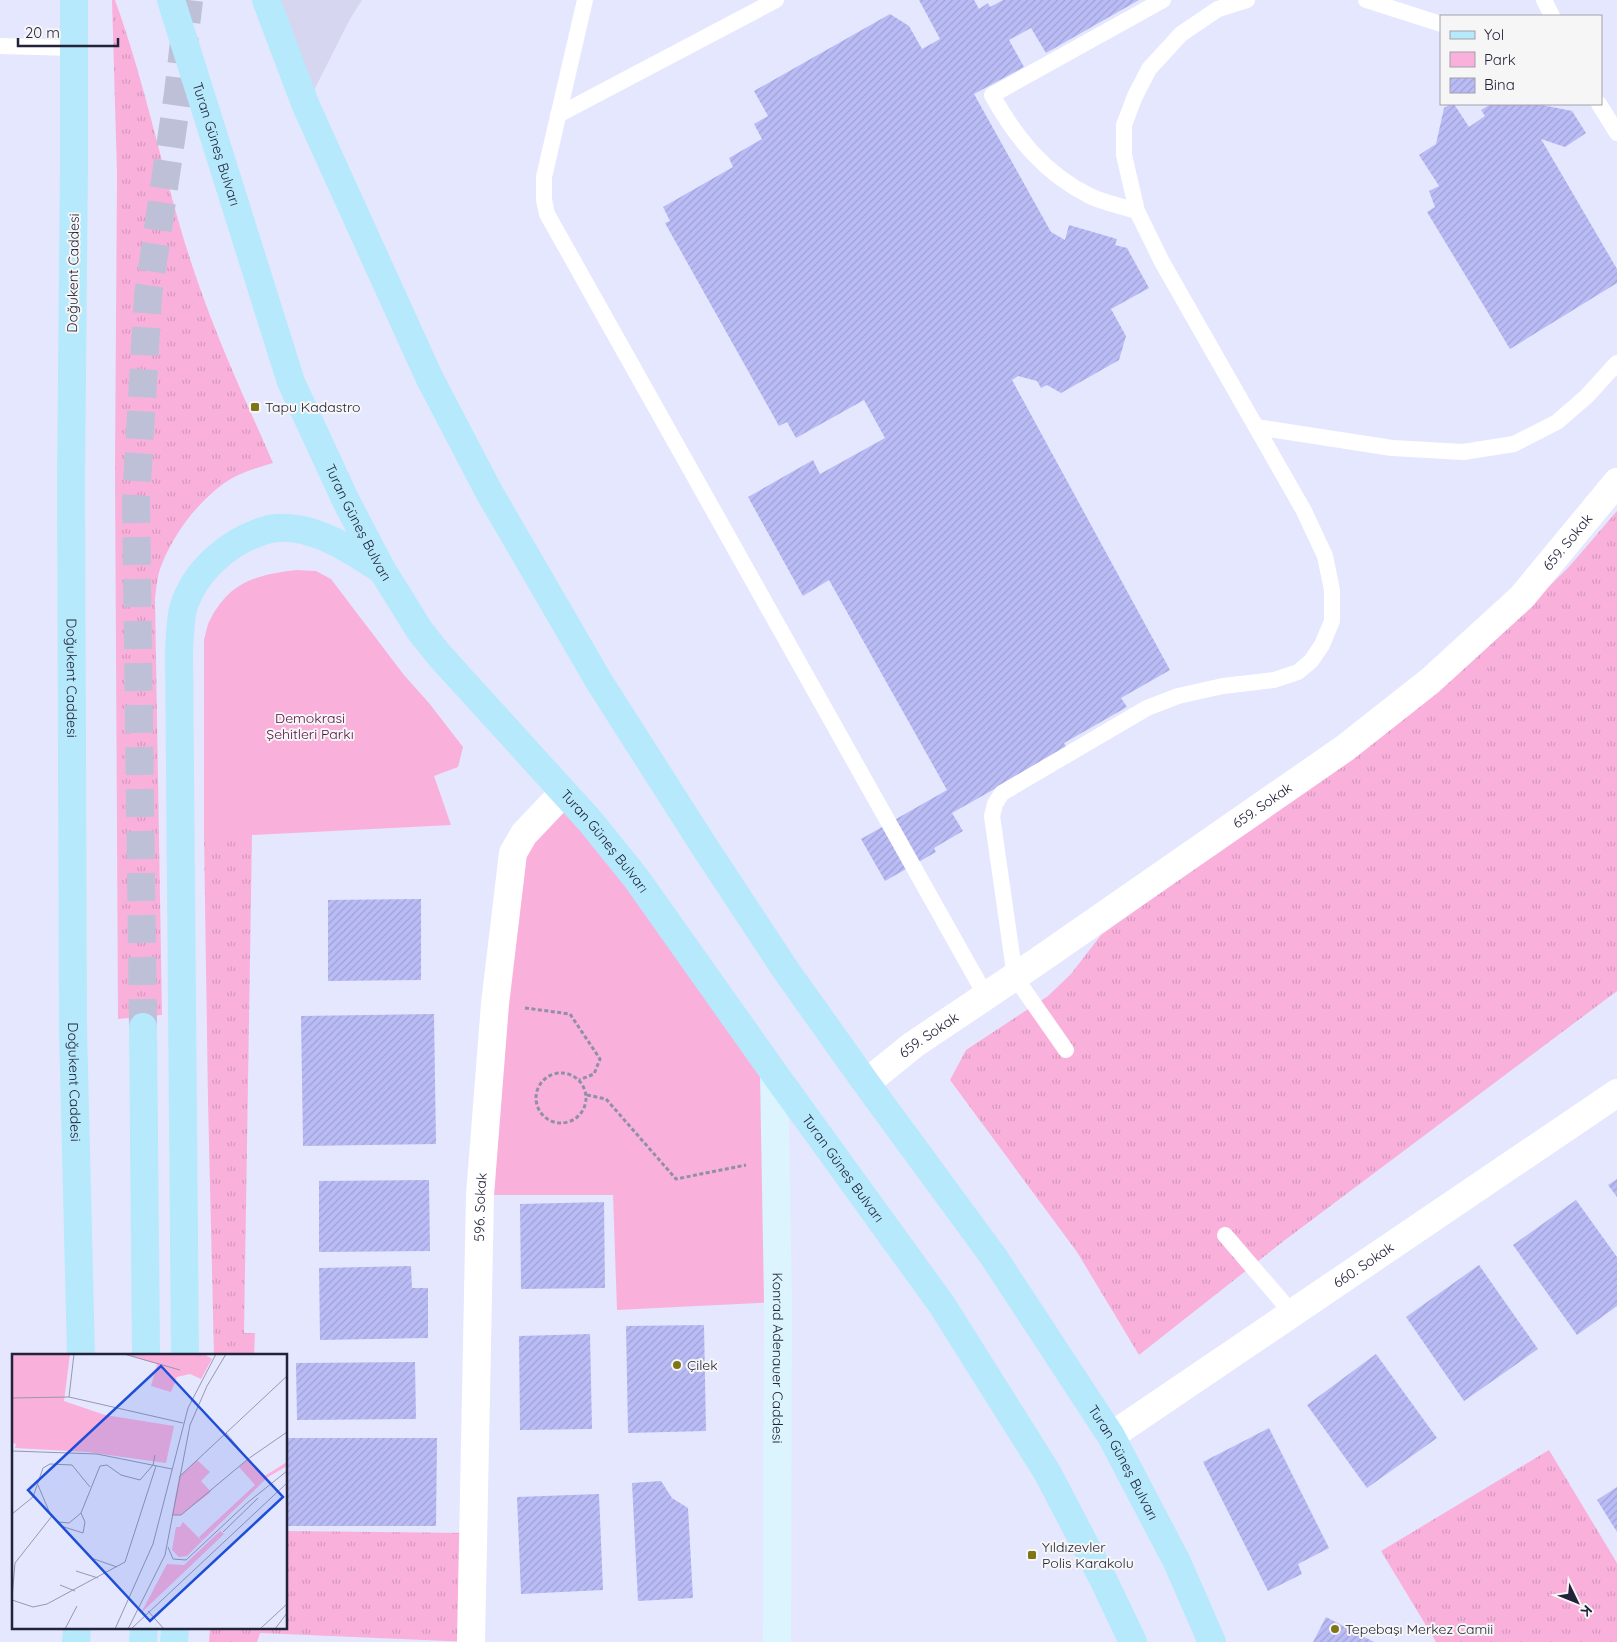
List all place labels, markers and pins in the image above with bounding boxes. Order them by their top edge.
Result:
place label: Tapu Kadastro [265,398,361,416]
marker: Tapu Kadastro [249,401,261,413]
place label: Çilek [687,1356,718,1374]
marker: Çilek [671,1359,683,1371]
place label: Yıldızevler Polis Karakolu [1042,1538,1134,1572]
marker: Yıldızevler Polis Karakolu [1026,1549,1038,1561]
place label: Tepebaşı Merkez Camii [1345,1620,1493,1638]
marker: Tepebaşı Merkez Camii [1329,1623,1341,1635]

